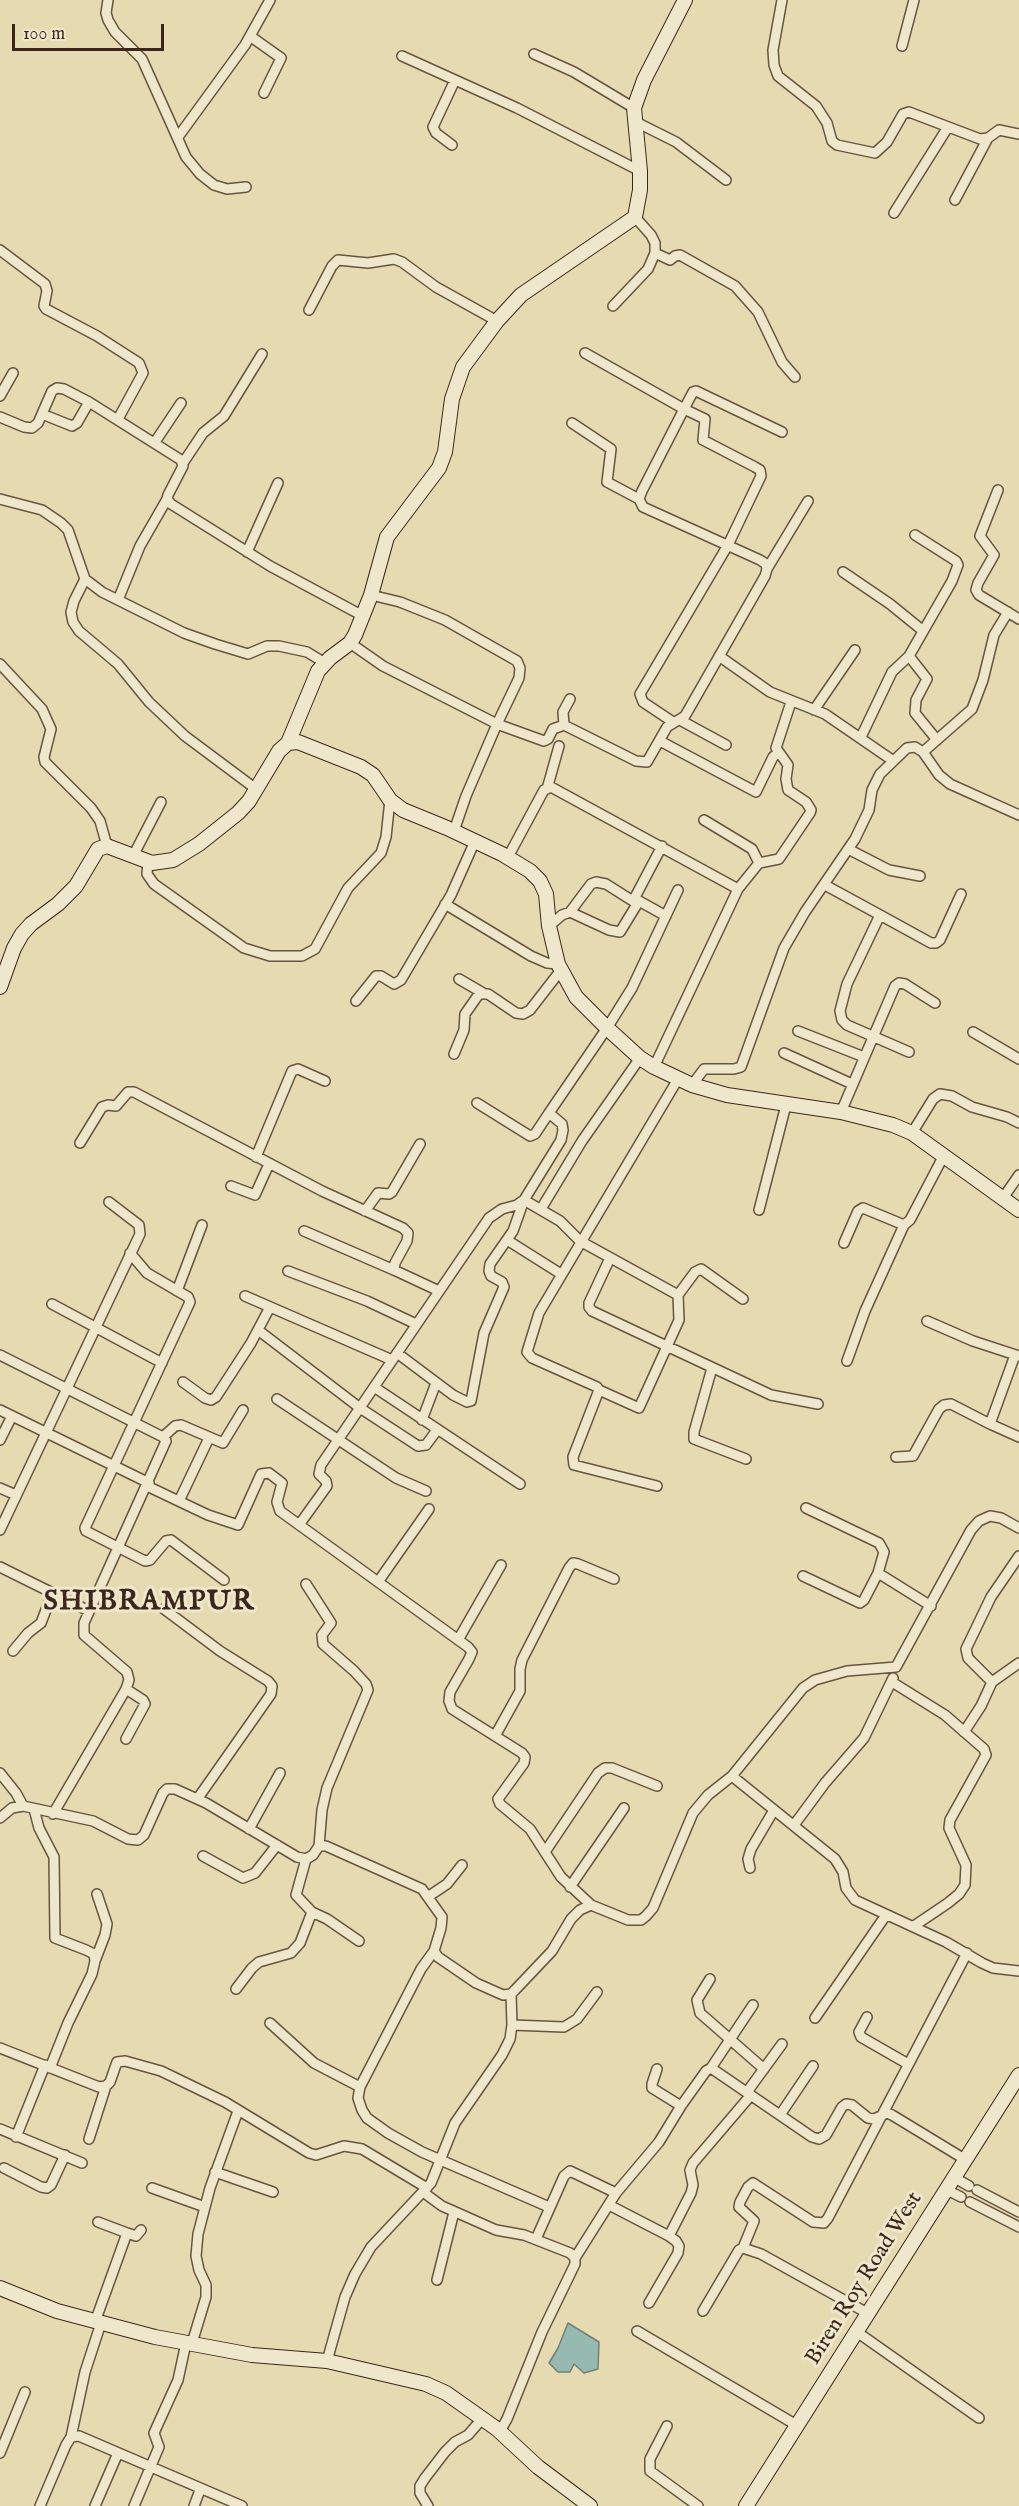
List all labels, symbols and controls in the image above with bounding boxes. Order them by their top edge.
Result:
scale bar [15,12,166,50]
text: 100 m [23,23,65,46]
district label: SHIBRAMPUR [43,1586,255,1620]
street label: Biren Roy Road West [801,2188,929,2370]

